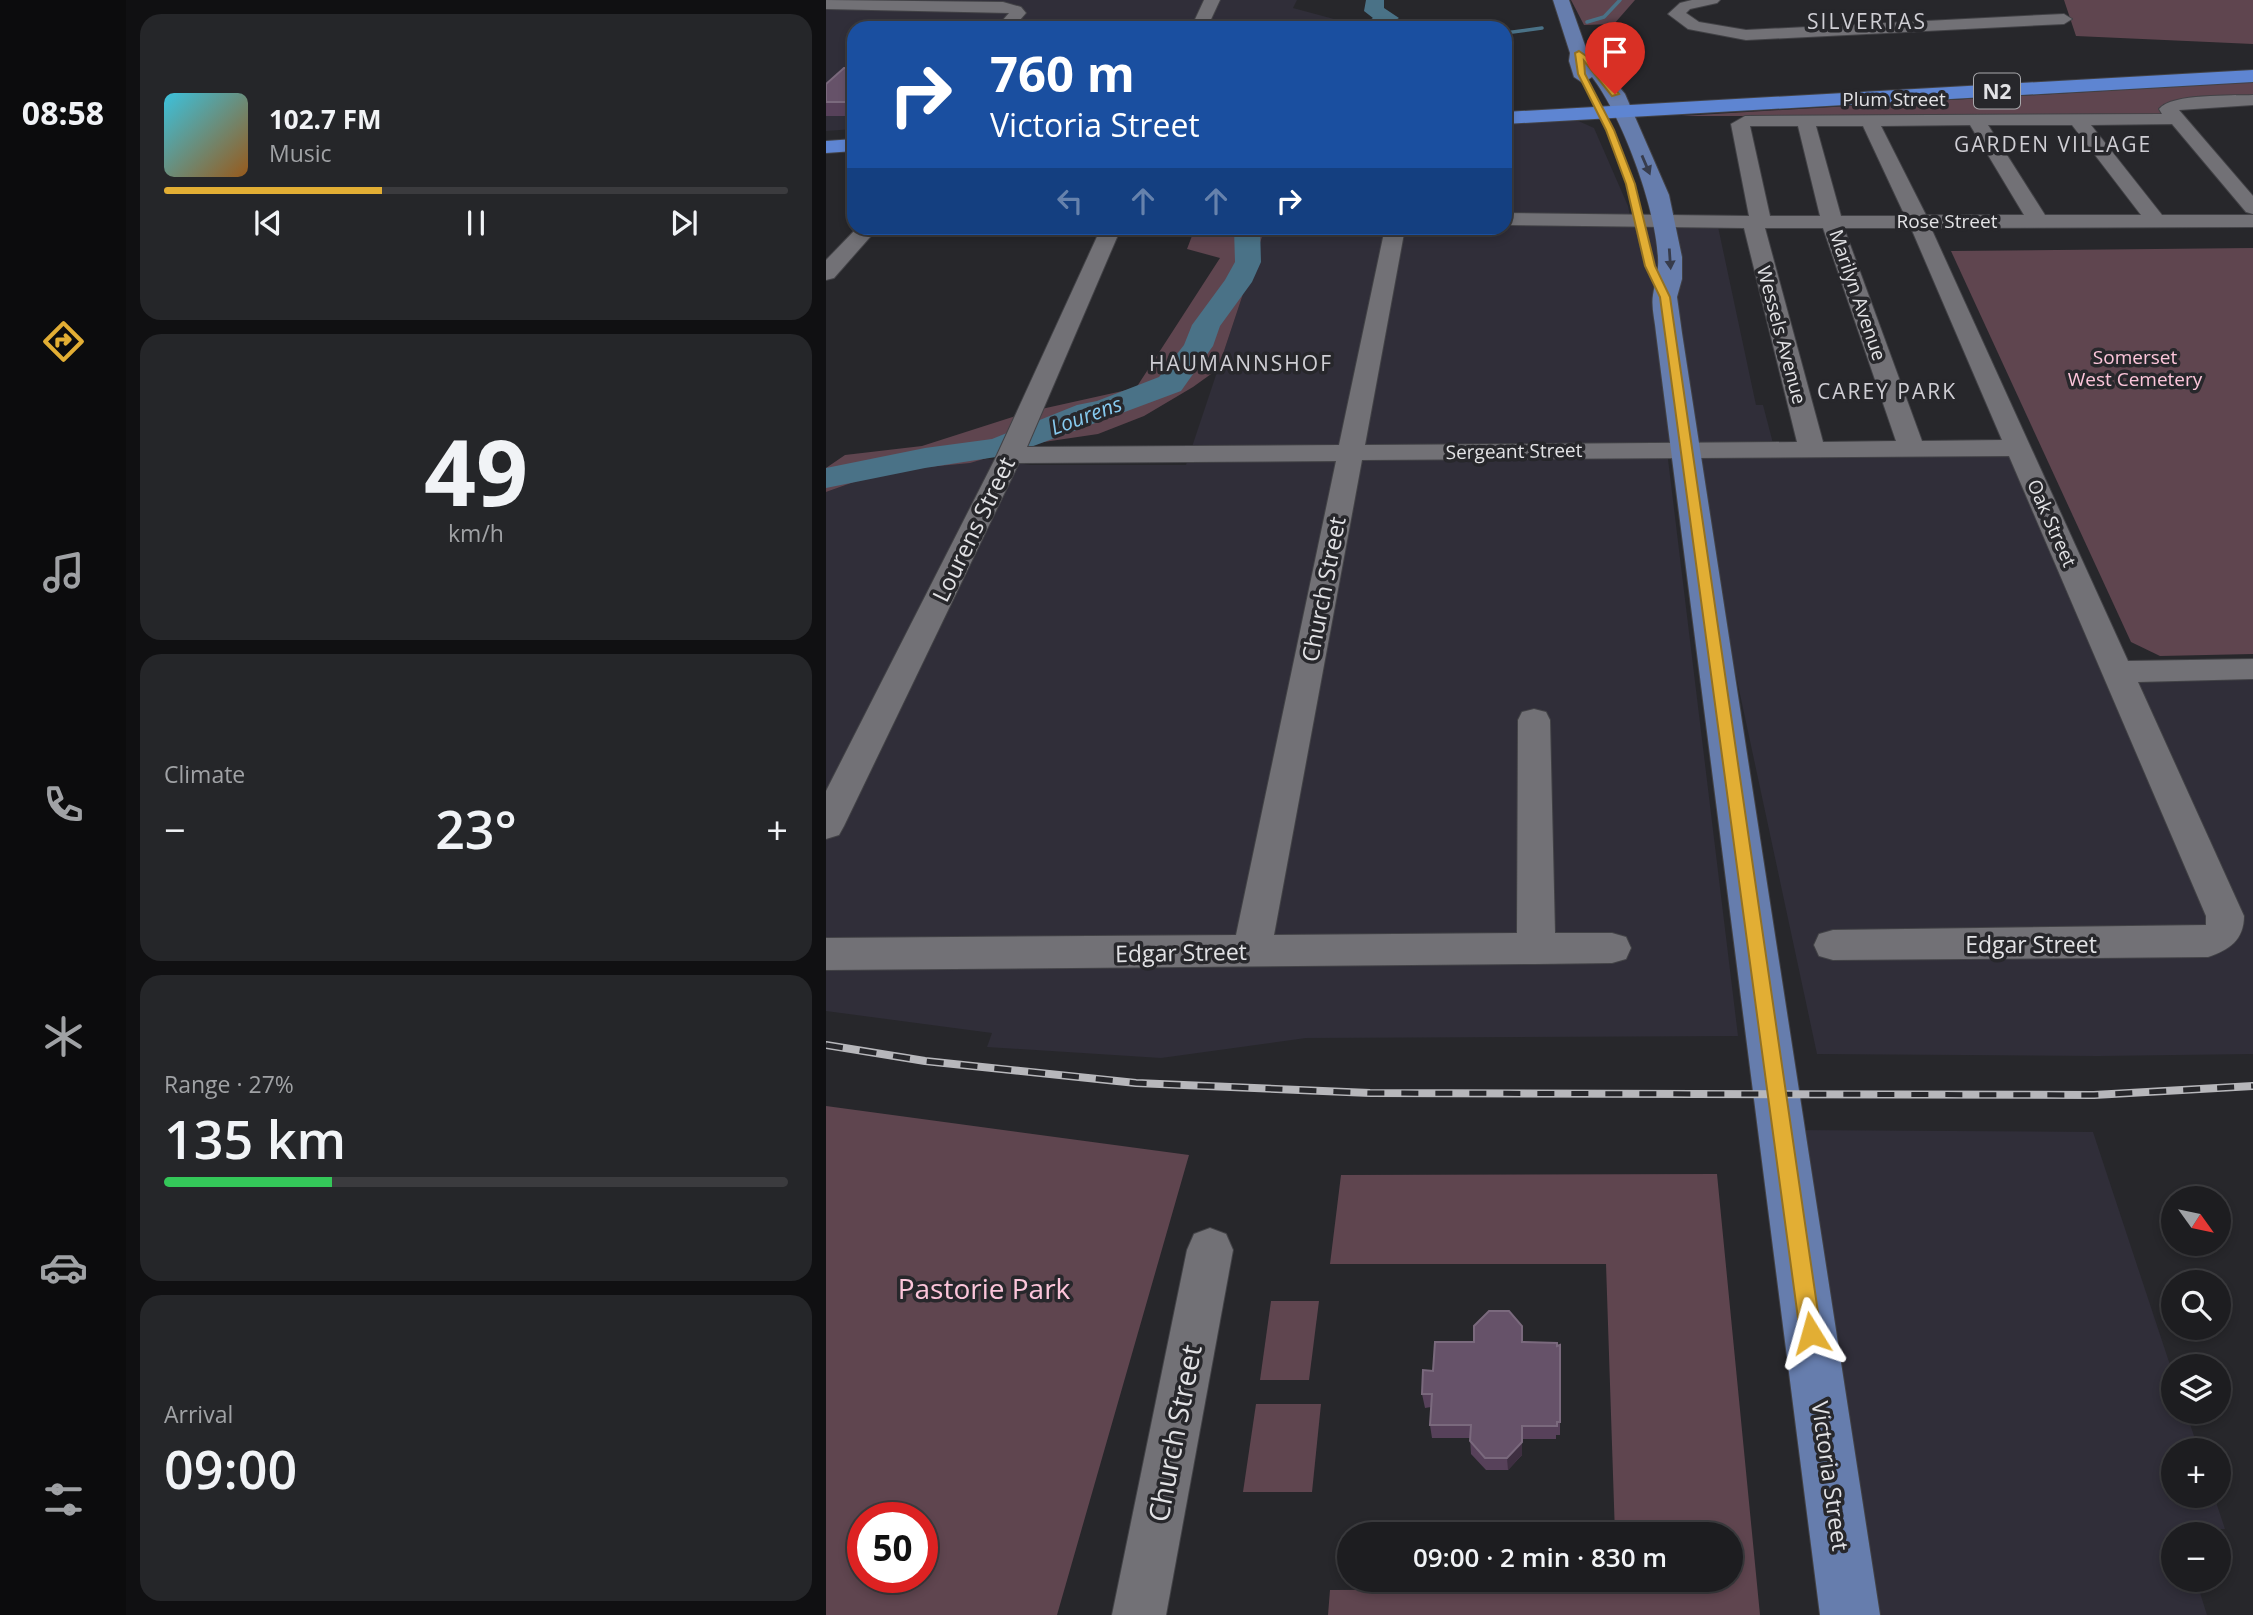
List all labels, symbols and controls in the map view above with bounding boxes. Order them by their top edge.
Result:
district label: SILVERTAS [1807,7,1927,35]
pin [1585,22,1645,94]
icon: arrive [1596,33,1634,71]
text: 760 m [990,40,1135,106]
icon: right [875,49,966,140]
road number: N2 [1974,74,2020,108]
street label: Plum Street [1842,86,1946,112]
text: 08:58 [22,91,104,134]
text: 102.7 FM [269,101,381,137]
text: Victoria Street [990,103,1200,146]
district label: GARDEN VILLAGE [1954,130,2152,158]
text: Music [269,137,332,169]
one-way arrow [1641,155,1652,176]
icon: left [1051,182,1089,220]
icon: ahead [1124,182,1162,220]
icon: ahead [1197,182,1235,220]
icon: right [1270,182,1308,220]
icon: previous [249,204,287,242]
icon: pause [457,204,495,242]
icon: next [665,204,703,242]
street label: Rose Street [1897,208,1998,234]
street label: Marilyn Avenue [1823,226,1893,364]
one-way arrow [1664,249,1675,271]
street label: Wessels Avenue [1751,263,1813,407]
icon: directions [39,317,88,366]
park label: Somerset West Cemetery [2068,344,2203,392]
district label: HAUMANNSHOF [1149,349,1333,377]
district label: CAREY PARK [1817,377,1957,405]
water label: Lourens [1046,389,1126,441]
text: 49 [424,409,528,533]
street label: Sergeant Street [1445,437,1583,465]
street label: Lourens Street [924,451,1022,607]
street label: Oak Street [2021,475,2083,571]
street label: Church Street [1293,514,1353,664]
text: km/h [448,517,504,549]
icon: music [39,548,88,597]
text: Climate [164,758,245,790]
icon: phone [39,780,88,829]
text: 23° [435,793,517,864]
text: − [164,803,186,855]
text: + [766,803,788,855]
street label: Edgar Street [1965,928,2097,960]
street label: Edgar Street [1115,935,1247,969]
icon: climate [39,1012,88,1061]
text: Range · 27% [164,1068,294,1100]
text: 135 km [164,1103,346,1174]
north arrow [2161,1186,2231,1256]
map controls [2161,1186,2231,1592]
icon: car [39,1243,88,1292]
park label: Pastorie Park [898,1269,1071,1307]
button: search [2161,1270,2231,1340]
position arrow [1774,1296,1848,1370]
street label: Church Street [1138,1341,1210,1525]
button: layers [2161,1354,2231,1424]
text: Arrival [164,1398,233,1430]
street label: Victoria Street [1805,1399,1857,1553]
text: 09:00 [164,1433,297,1504]
button: + [2161,1438,2231,1508]
icon: filters [39,1475,88,1524]
speed limit sign: 50 [847,1502,938,1593]
button: − [2161,1522,2231,1592]
text: 09:00 · 2 min · 830 m [1413,1539,1667,1575]

